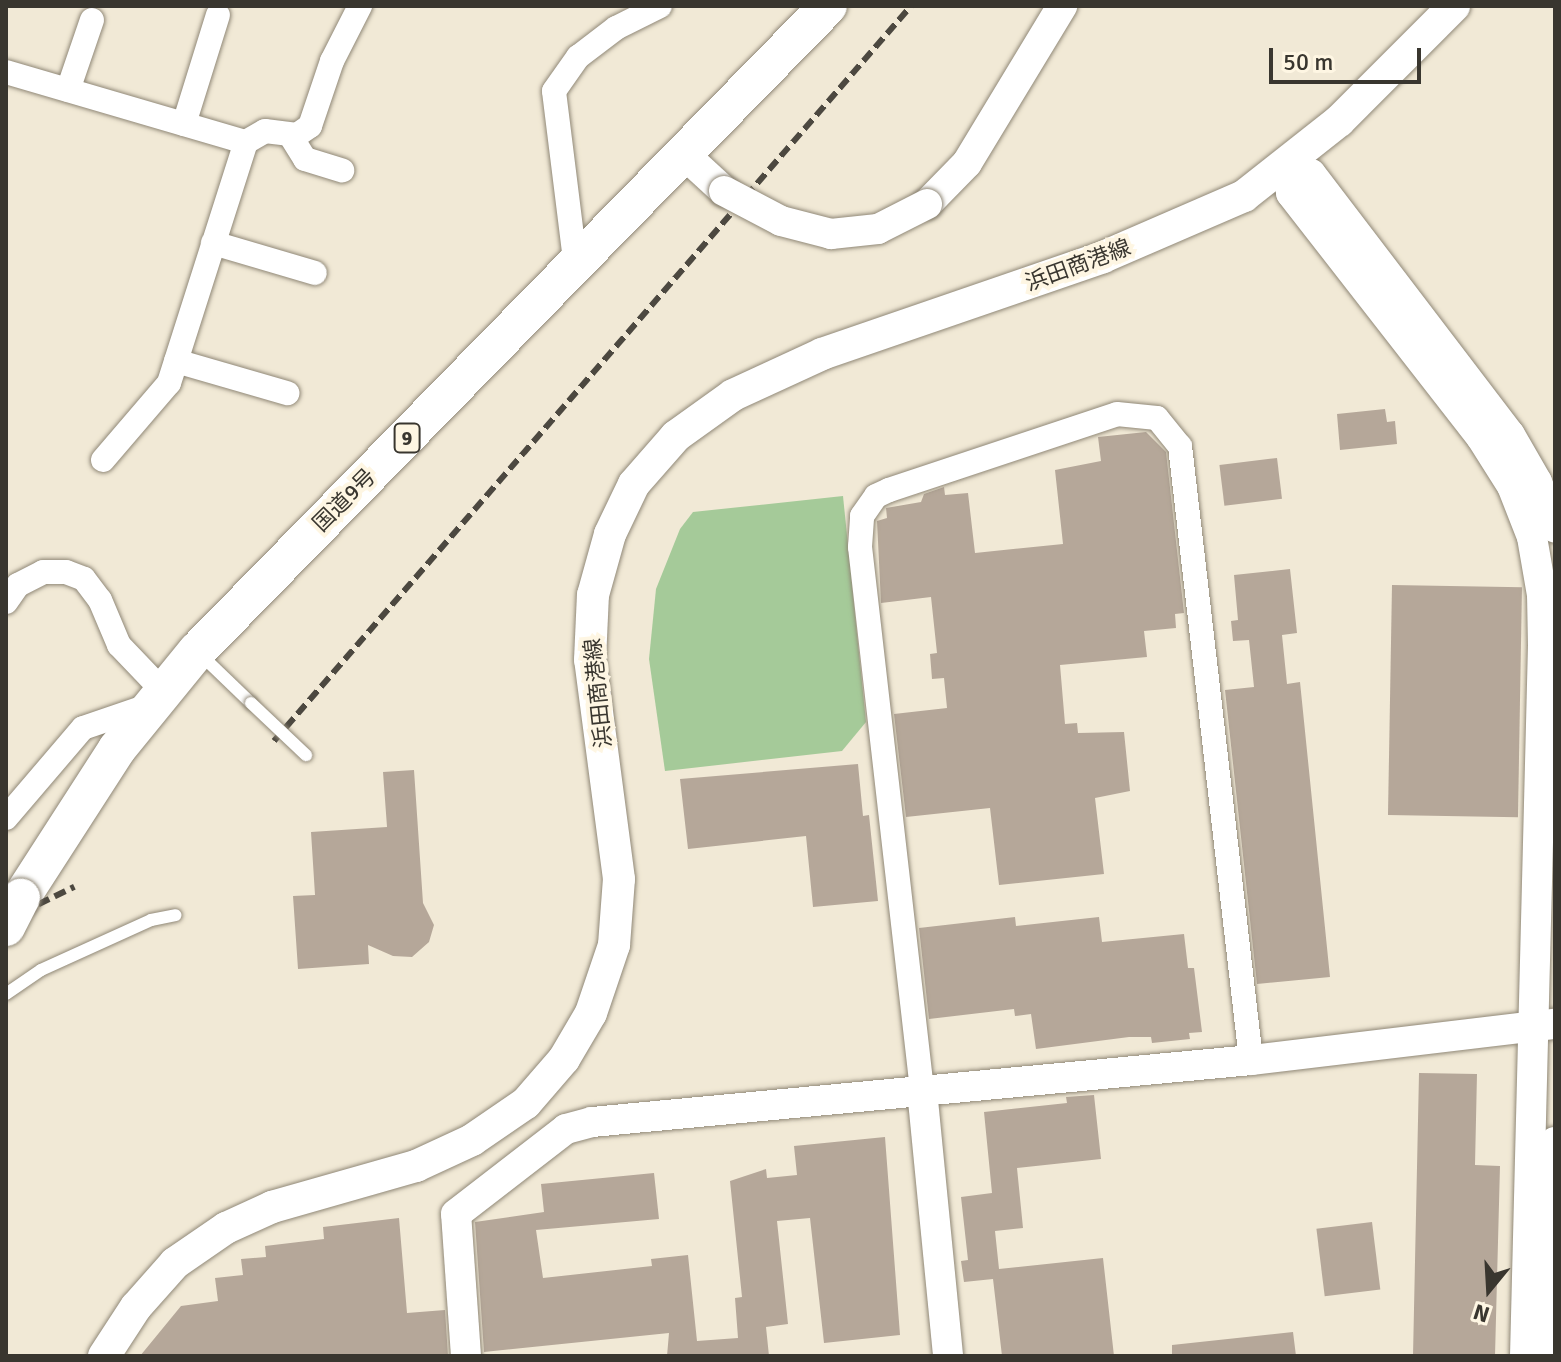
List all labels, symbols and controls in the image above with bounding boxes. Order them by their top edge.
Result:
scale bar [1273,32,1425,82]
text: 50 m [1283,47,1333,77]
street label: 浜田商港線 [1022,234,1134,296]
road number: 9 [393,422,421,454]
street label: 国道9号 [307,463,381,537]
street label: 浜田商港線 [579,637,617,749]
north arrow [1449,1250,1529,1330]
text: N [1470,1298,1493,1329]

